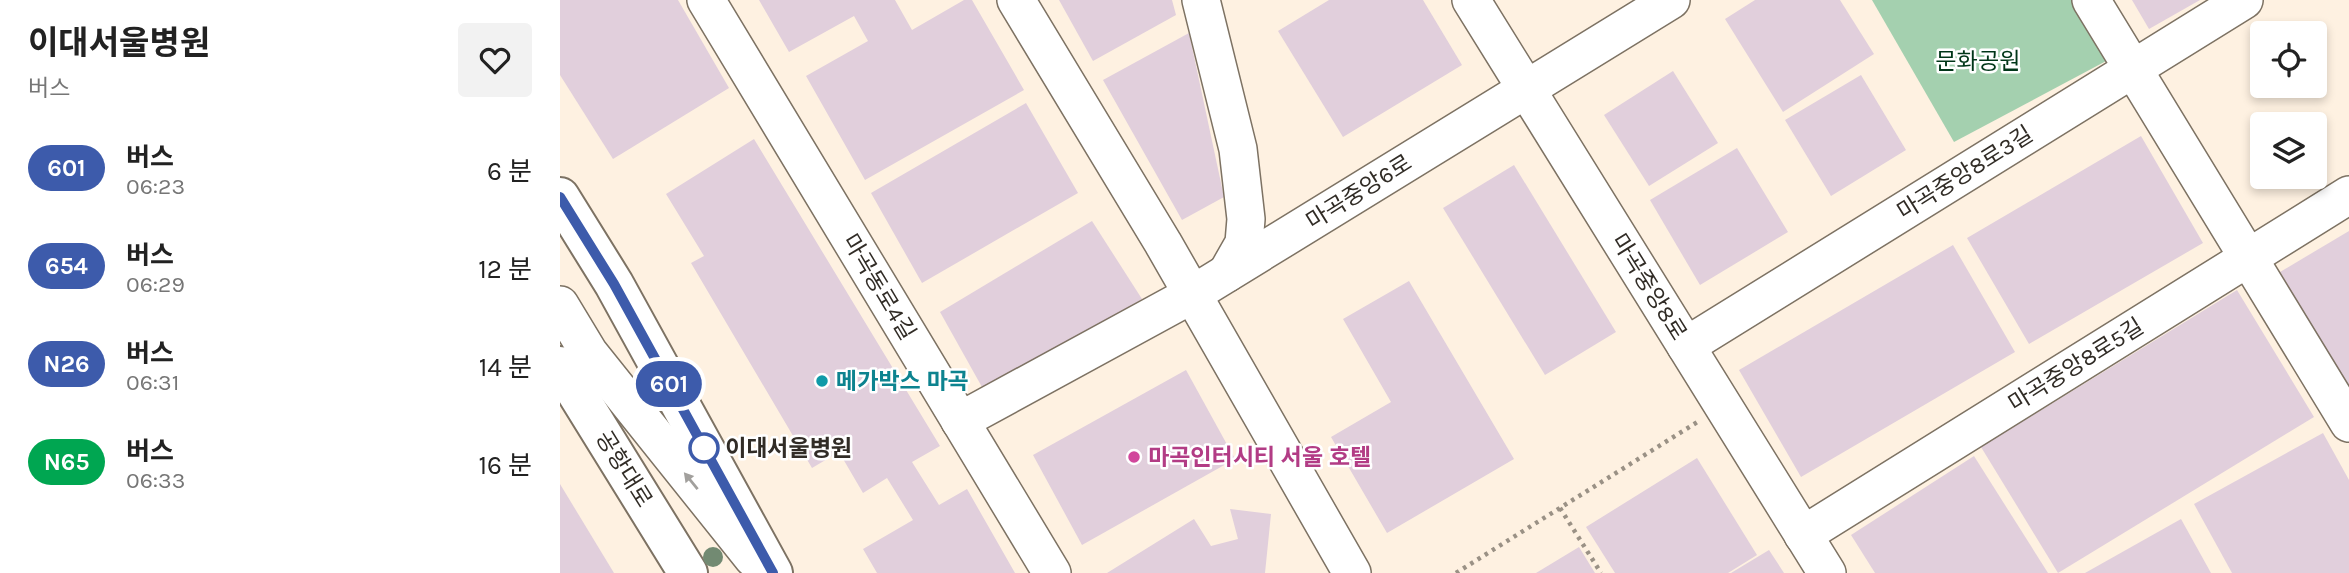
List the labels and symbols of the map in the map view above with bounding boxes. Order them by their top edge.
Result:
park label: 문화공원 [1936,48,2020,75]
street label: 마곡중앙8로3길 [1892,121,2038,225]
street label: 마곡중앙6로 [1301,149,1417,235]
street label: 마곡동로4길 [837,229,921,345]
street label: 마곡중앙8로 [1606,229,1692,345]
street label: 마곡중앙8로5길 [2004,313,2148,417]
line badge: 601 [629,361,709,407]
place label: 메가박스 마곡 [836,368,969,395]
marker: 메가박스 마곡 [814,373,830,389]
street label: 공항대로 [590,426,658,512]
marker: 이대서울병원 [689,433,719,463]
place label: 이대서울병원 [725,435,852,462]
place label: 마곡인터시티 서울 호텔 [1148,444,1371,471]
marker: 마곡인터시티 서울 호텔 [1126,449,1142,465]
one-way arrow [684,473,699,491]

